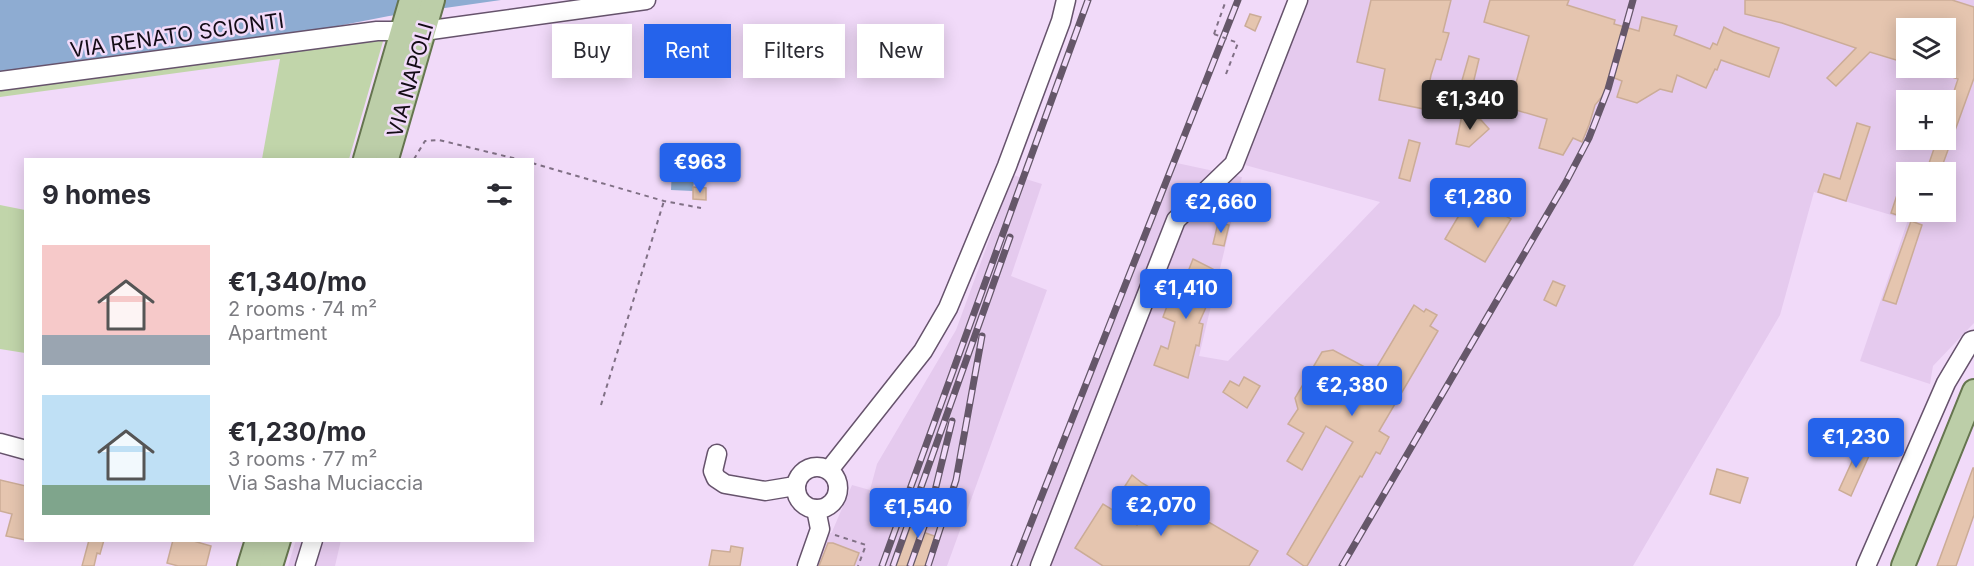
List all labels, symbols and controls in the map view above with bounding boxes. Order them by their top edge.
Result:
street label: VIA RENATO SCIONTI [69,8,285,62]
map controls [1896,18,1956,222]
button: layers [1896,18,1956,78]
street label: VIA NAPOLI [382,20,438,140]
chip: Buy [552,24,632,78]
chip: Rent [644,24,731,78]
chip: Filters [743,24,845,78]
chip: New [857,24,944,78]
pin: €1,340 [1421,80,1519,131]
text: €1,340 [1436,87,1504,111]
button: + [1896,90,1956,150]
pin: €963 [664,143,736,194]
text: €963 [674,150,726,174]
button: − [1896,162,1956,222]
icon: filters [483,178,516,211]
pin: €1,280 [1429,178,1527,229]
text: 9 homes [42,179,151,210]
pin: €2,660 [1172,183,1270,234]
text: €1,280 [1444,185,1512,209]
text: €2,660 [1185,190,1257,214]
text: €1,340/mo [228,266,367,297]
icon: home [90,269,162,341]
pin: €1,410 [1137,269,1235,320]
text: €1,410 [1154,276,1218,300]
text: 2 rooms · 74 m² [228,297,377,321]
text: Apartment [228,321,327,345]
pin: €2,380 [1303,366,1401,417]
text: €2,380 [1316,373,1388,397]
text: €1,230/mo [228,416,366,447]
pin: €1,230 [1807,418,1905,469]
icon: home [90,419,162,491]
text: €1,230 [1822,425,1890,449]
text: 3 rooms · 77 m² [228,447,377,471]
text: Via Sasha Muciaccia [228,471,423,495]
pin: €2,070 [1112,486,1210,537]
pin: €1,540 [869,488,967,539]
text: €2,070 [1126,493,1196,517]
text: €1,540 [884,495,952,519]

